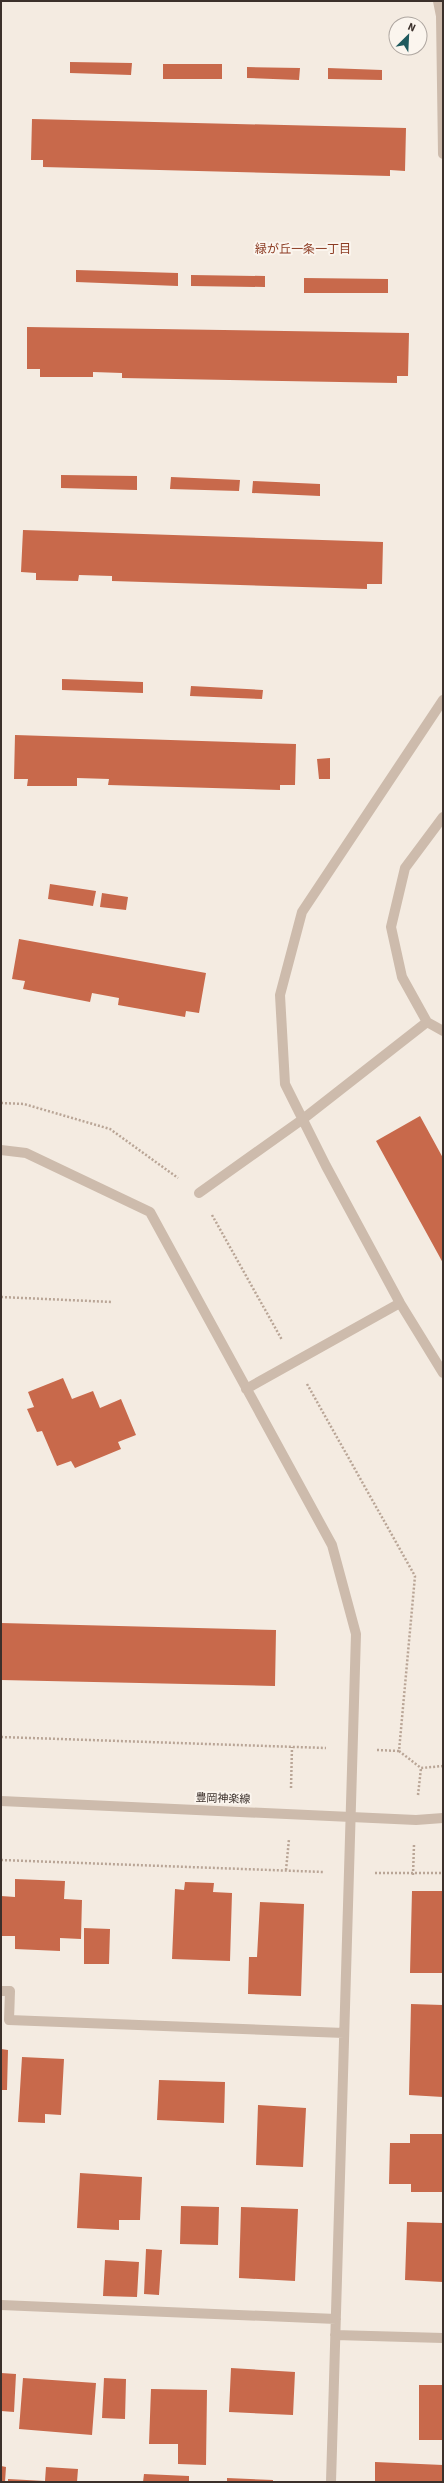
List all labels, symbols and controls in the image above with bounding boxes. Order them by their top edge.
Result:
north arrow [388,16,428,56]
text: N [405,19,418,36]
district label: 緑が丘一条一丁目 [255,241,351,258]
street label: 豊岡神楽線 [195,1790,251,1807]

